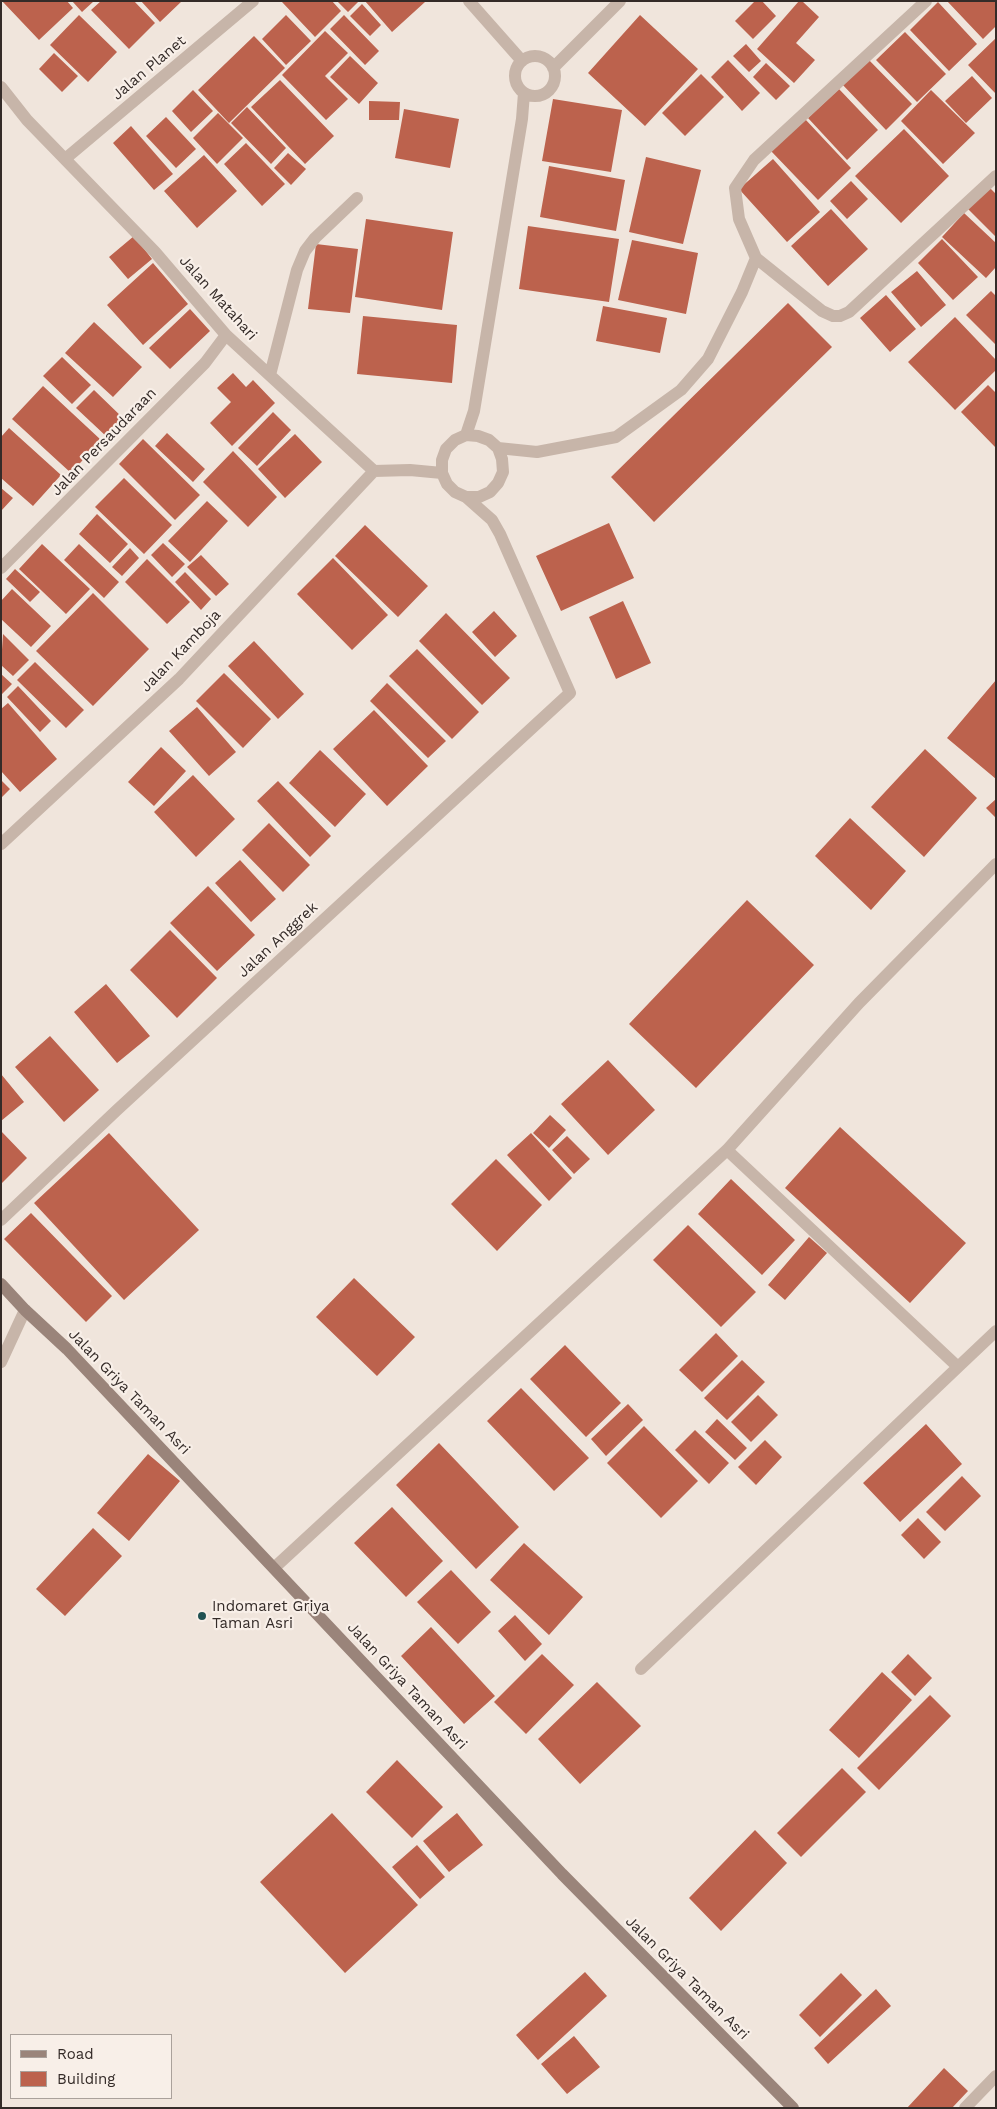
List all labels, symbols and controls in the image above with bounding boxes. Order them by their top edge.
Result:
street label: Jalan Planet [109,32,189,104]
street label: Jalan Matahari [175,252,261,344]
street label: Jalan Persaudaraan [48,384,160,500]
street label: Jalan Kamboja [137,606,225,696]
street label: Jalan Anggrek [234,899,322,981]
street label: Jalan Griya Taman Asri [64,1326,194,1458]
place label: Indomaret Griya Taman Asri [212,1598,330,1633]
marker: Indomaret Griya Taman Asri [196,1610,208,1622]
street label: Jalan Griya Taman Asri [343,1619,471,1753]
street label: Jalan Griya Taman Asri [621,1912,753,2044]
legend [10,2034,172,2099]
text: Road [57,2045,94,2063]
text: Building [57,2070,115,2088]

